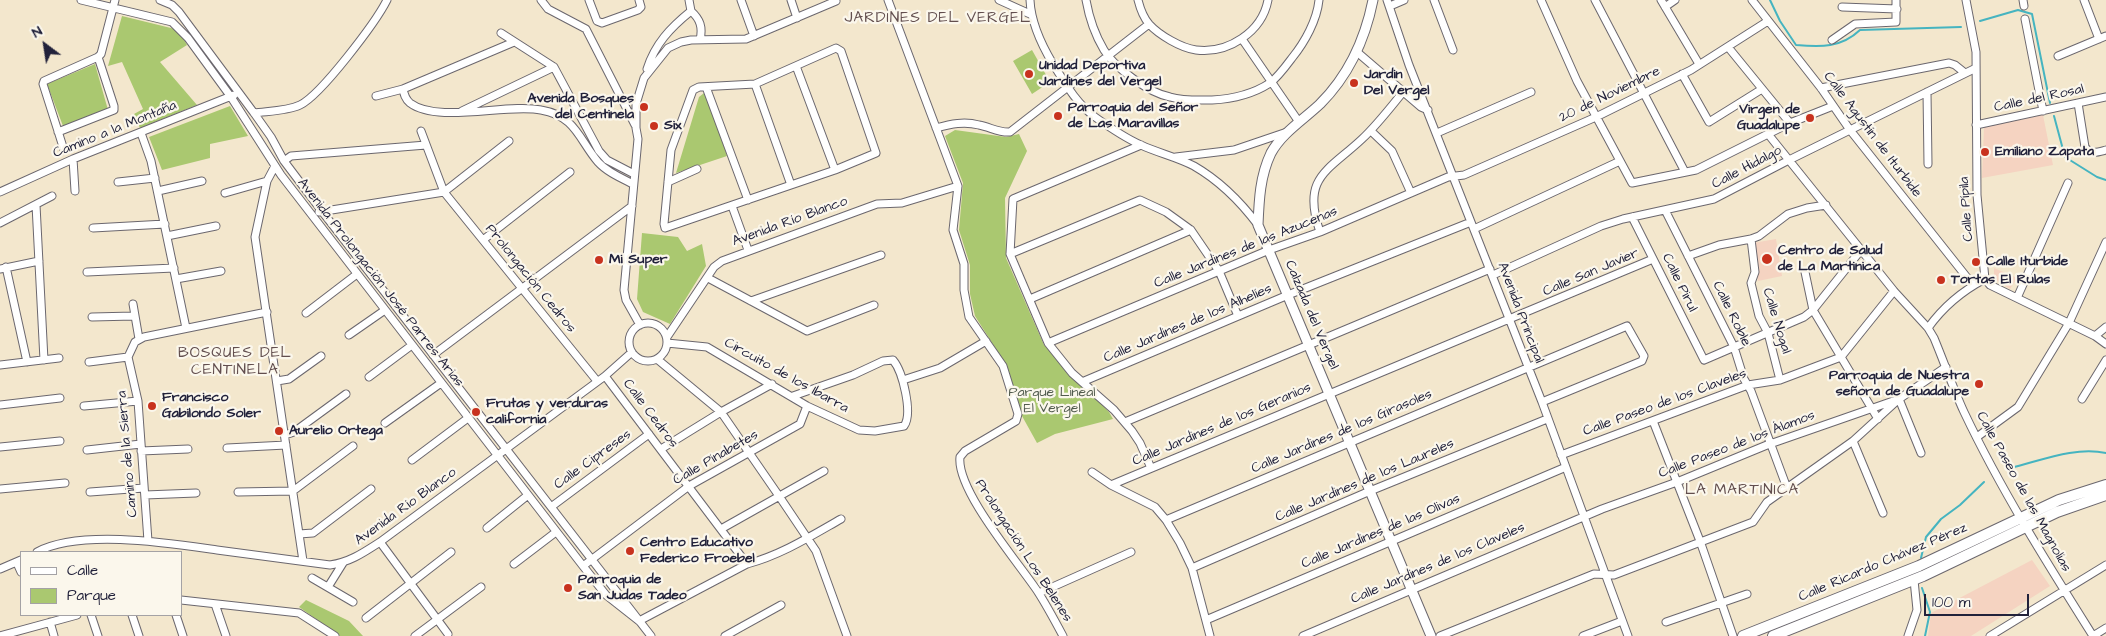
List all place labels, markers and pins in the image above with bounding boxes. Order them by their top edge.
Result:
place label: Unidad Deportiva Jardines del Vergel [1039,58,1161,90]
place label: Jardin Del Vergel [1364,67,1430,100]
marker: Unidad Deportiva Jardines del Vergel [1023,68,1035,80]
marker: Jardin Del Vergel [1348,77,1360,89]
place label: Avenida Bosques del Centinela [527,91,634,124]
place label: Parroquia del Señor de Las Maravillas [1068,100,1198,132]
marker: Avenida Bosques del Centinela [638,101,650,113]
place label: Virgen de Guadalupe [1737,102,1800,134]
marker: Parroquia del Señor de Las Maravillas [1052,110,1064,122]
marker: Virgen de Guadalupe [1804,112,1816,124]
place label: Six [664,118,682,134]
marker: Six [648,120,660,132]
place label: Emiliano Zapata [1995,144,2094,160]
marker: Emiliano Zapata [1979,146,1991,158]
place label: Centro de Salud de La Martinica [1778,243,1882,276]
place label: Mi Super [609,252,668,268]
marker: Centro de Salud de La Martinica [1760,252,1774,266]
marker: Mi Super [593,254,605,266]
place label: Calle Iturbide [1986,254,2068,270]
marker: Calle Iturbide [1970,256,1982,268]
place label: Tortas El Rulas [1951,272,2050,288]
marker: Tortas El Rulas [1935,274,1947,286]
place label: Parroquia de Nuestra señora de Guadalupe [1829,368,1969,401]
marker: Parroquia de Nuestra señora de Guadalupe [1973,378,1985,390]
place label: Francisco Gabilondo Soler [162,390,261,422]
place label: Frutas y verduras california [486,396,608,428]
marker: Francisco Gabilondo Soler [146,400,158,412]
marker: Frutas y verduras california [470,406,482,418]
place label: Aurelio Ortega [289,423,383,439]
marker: Aurelio Ortega [273,425,285,437]
place label: Centro Educativo Federico Froebel [640,535,755,568]
marker: Centro Educativo Federico Froebel [624,545,636,557]
place label: Parroquia de San Judas Tadeo [578,572,687,604]
marker: Parroquia de San Judas Tadeo [562,582,574,594]

